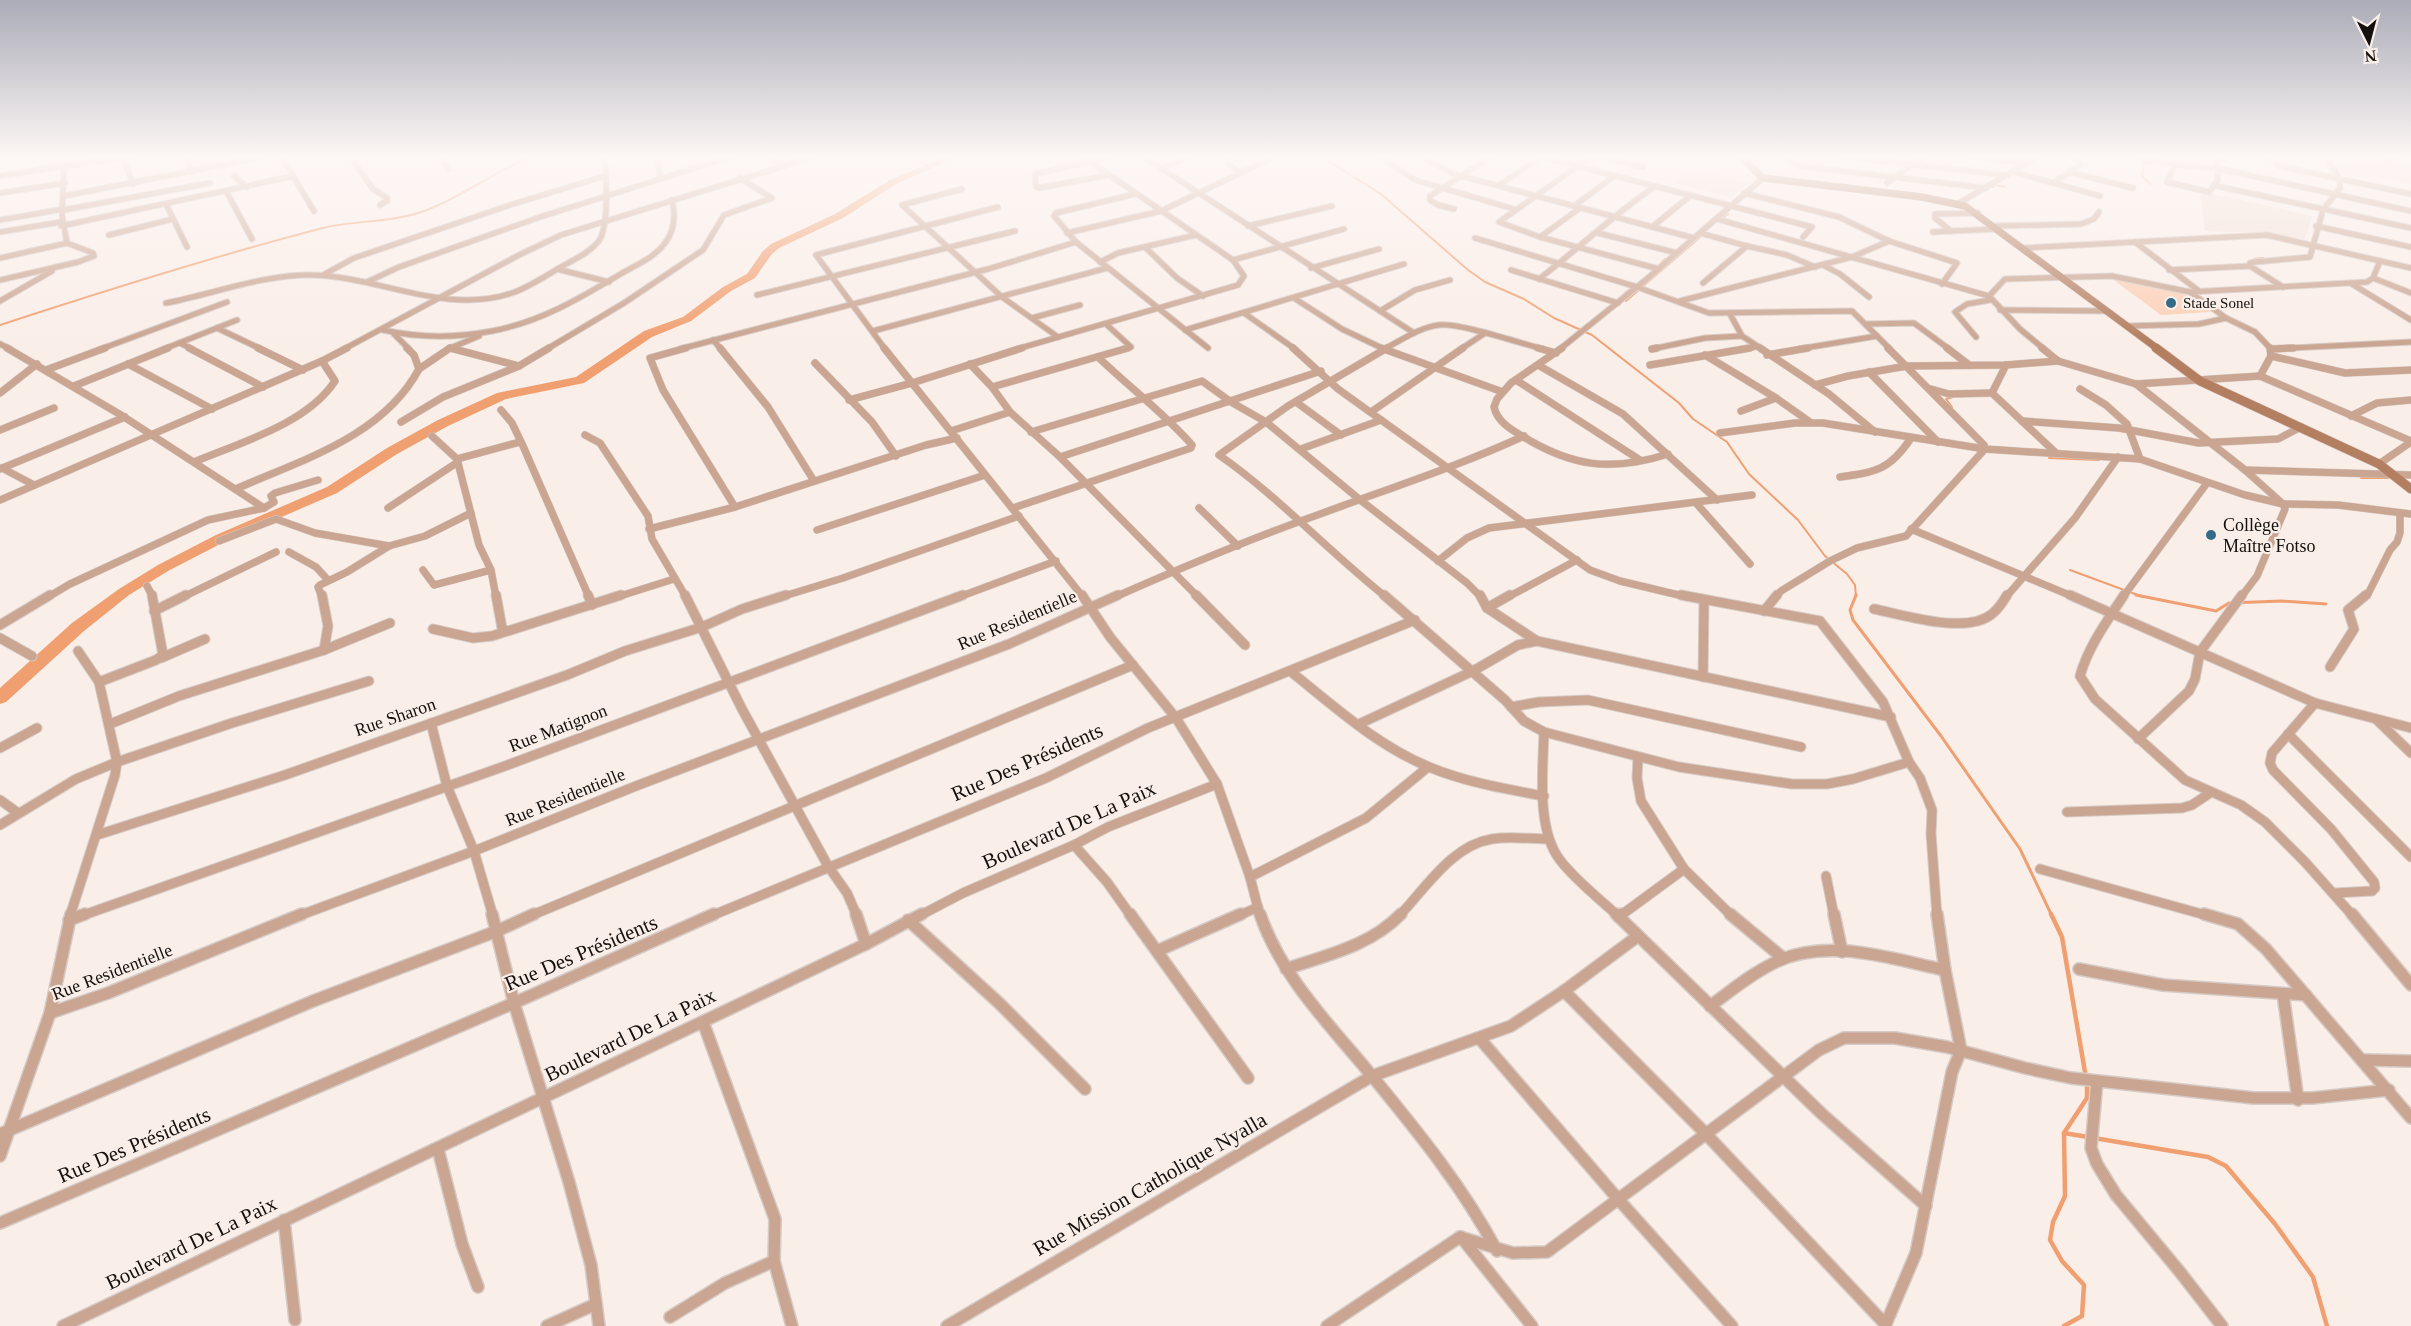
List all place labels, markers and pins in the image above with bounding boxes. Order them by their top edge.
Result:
place label: Stade Sonel [2183,295,2254,311]
marker: Stade Sonel [2164,296,2178,310]
place label: Collège Maître Fotso [2223,515,2316,556]
marker: Collège Maître Fotso [2204,528,2218,542]

